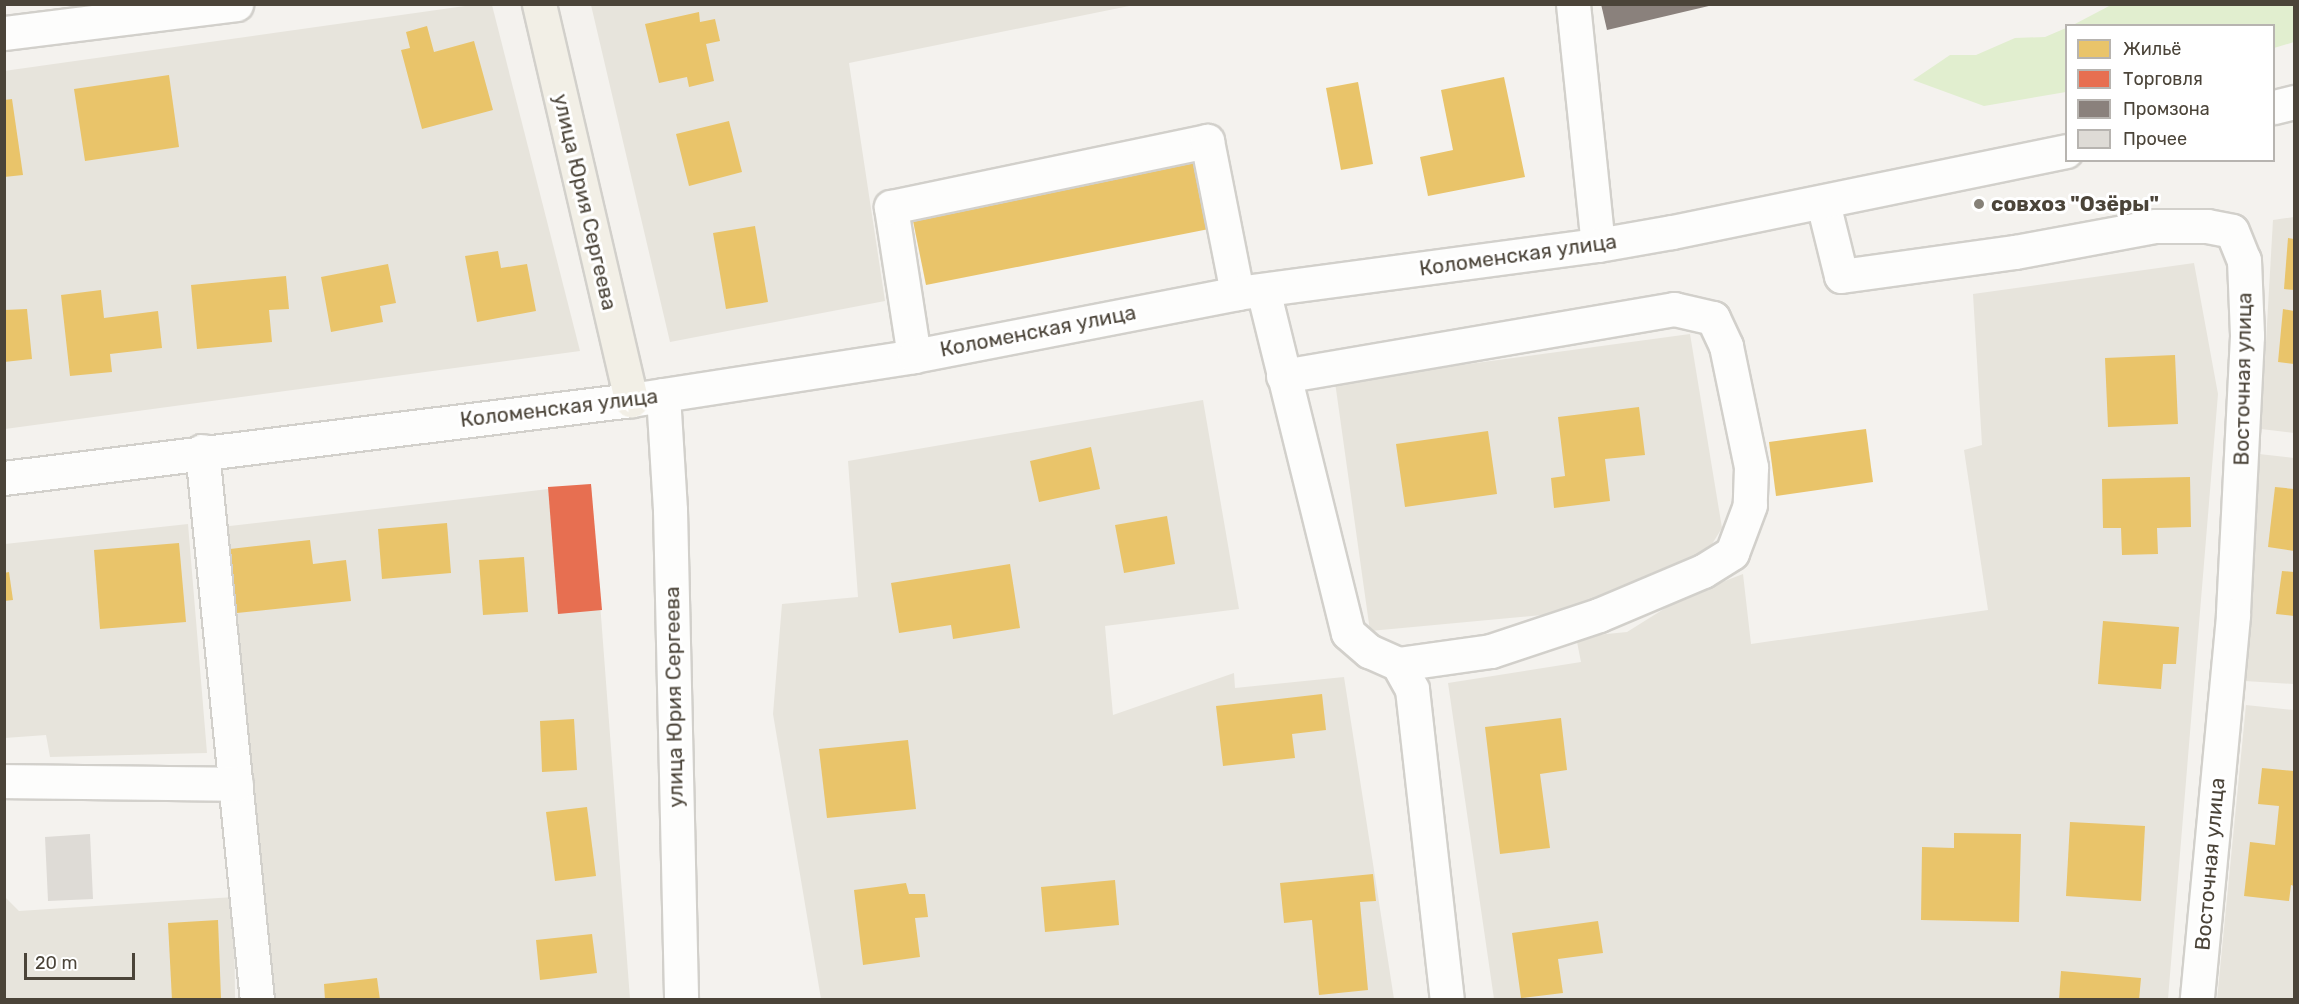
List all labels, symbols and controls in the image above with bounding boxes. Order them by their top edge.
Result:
legend [2065,24,2275,162]
text: Жильё [2123,38,2181,60]
text: Торговля [2123,68,2203,90]
street label: улица Юрия Сергеева [548,91,622,313]
text: Промзона [2123,98,2210,120]
text: Прочее [2123,128,2187,150]
place label: совхоз "Озёры" [1991,191,2159,217]
marker: совхоз "Озёры" [1972,197,1986,211]
street label: Коломенская улица [1418,229,1618,281]
street label: Восточная улица [2229,292,2257,466]
street label: Коломенская улица [938,300,1138,362]
street label: Коломенская улица [459,383,659,433]
street label: улица Юрия Сергеева [659,586,689,808]
street label: Восточная улица [2190,777,2230,951]
scale bar [27,941,138,979]
text: 20 m [35,952,77,974]

